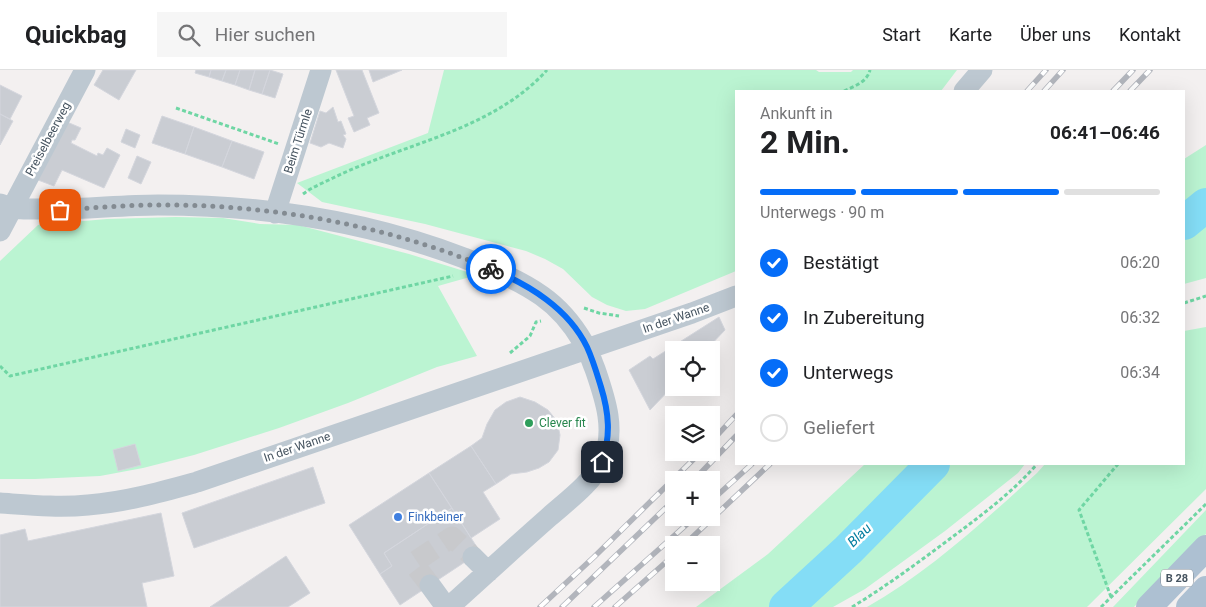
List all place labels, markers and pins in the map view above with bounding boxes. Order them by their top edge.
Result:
pin [39,189,81,231]
place label: Clever fit [539,416,586,430]
marker: Clever fit [523,417,535,429]
pin [581,441,623,483]
place label: Finkbeiner [408,510,463,524]
marker: Finkbeiner [392,511,404,523]

